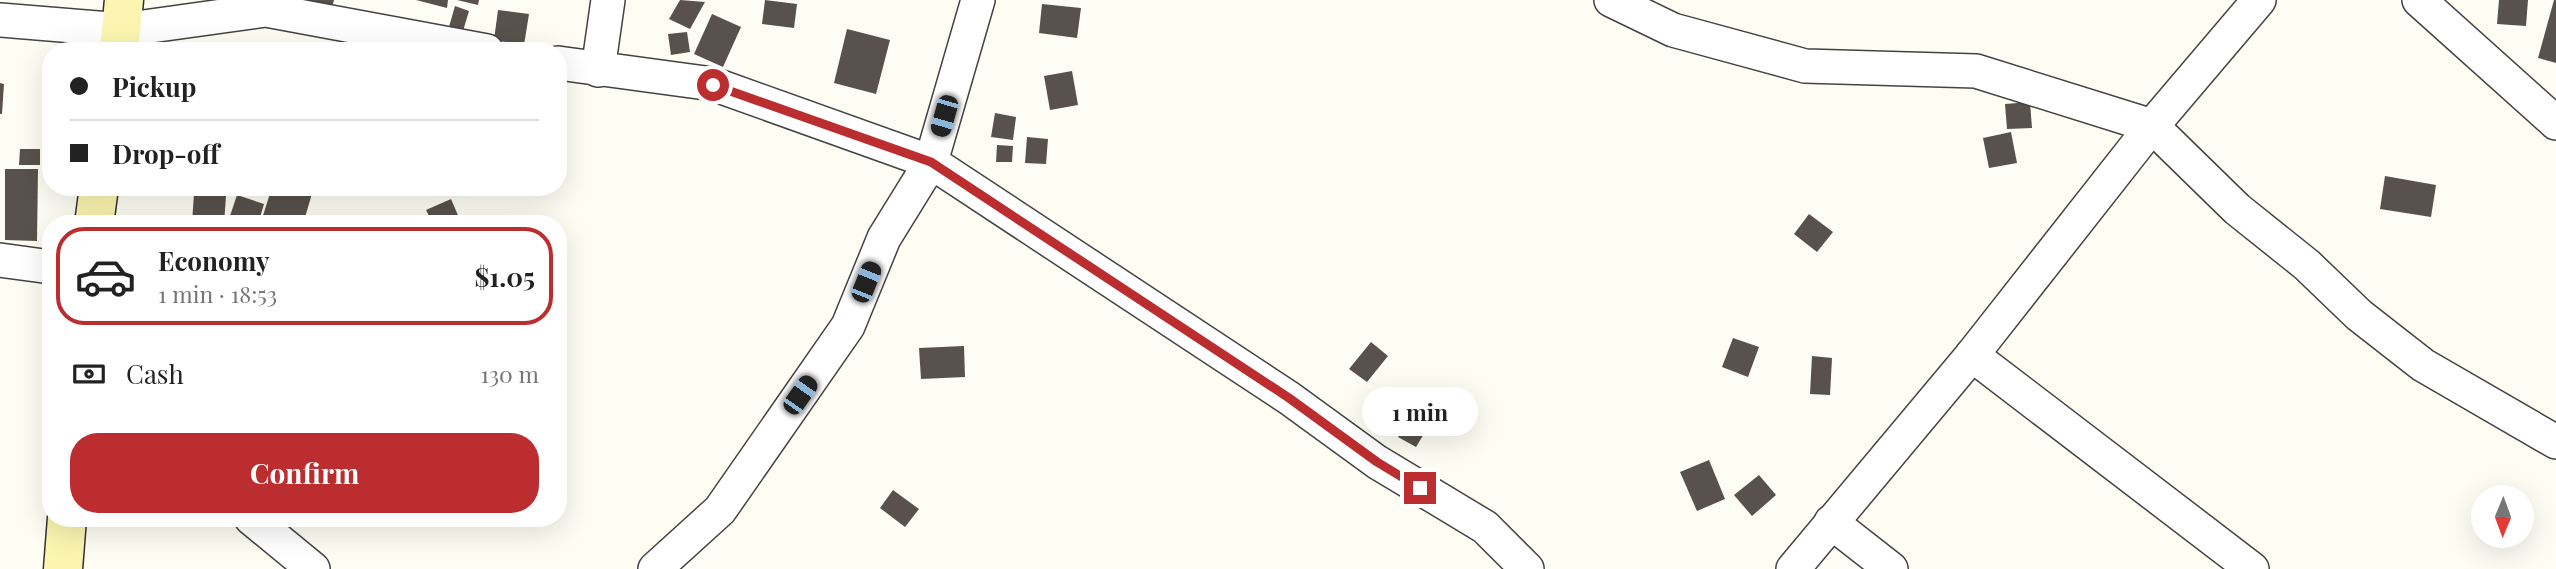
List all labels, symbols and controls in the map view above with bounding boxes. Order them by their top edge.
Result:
text: Pickup [112,69,196,104]
route start [697,69,729,101]
car [929,93,960,139]
text: Drop-off [112,136,219,171]
text: Economy [158,243,269,278]
icon: car [74,245,137,308]
text: $1.05 [474,259,535,294]
car [849,259,884,305]
text: 1 min · 18:53 [158,278,277,309]
icon: cash [70,355,108,393]
text: Cash [126,356,184,391]
text: 130 m [481,358,539,389]
car [780,372,821,418]
callout: 1 min [1362,386,1478,435]
text: 1 min [1392,396,1448,427]
button: Confirm [70,433,539,513]
route end [1404,472,1436,504]
north arrow [2471,485,2534,548]
map controls [2471,485,2534,548]

